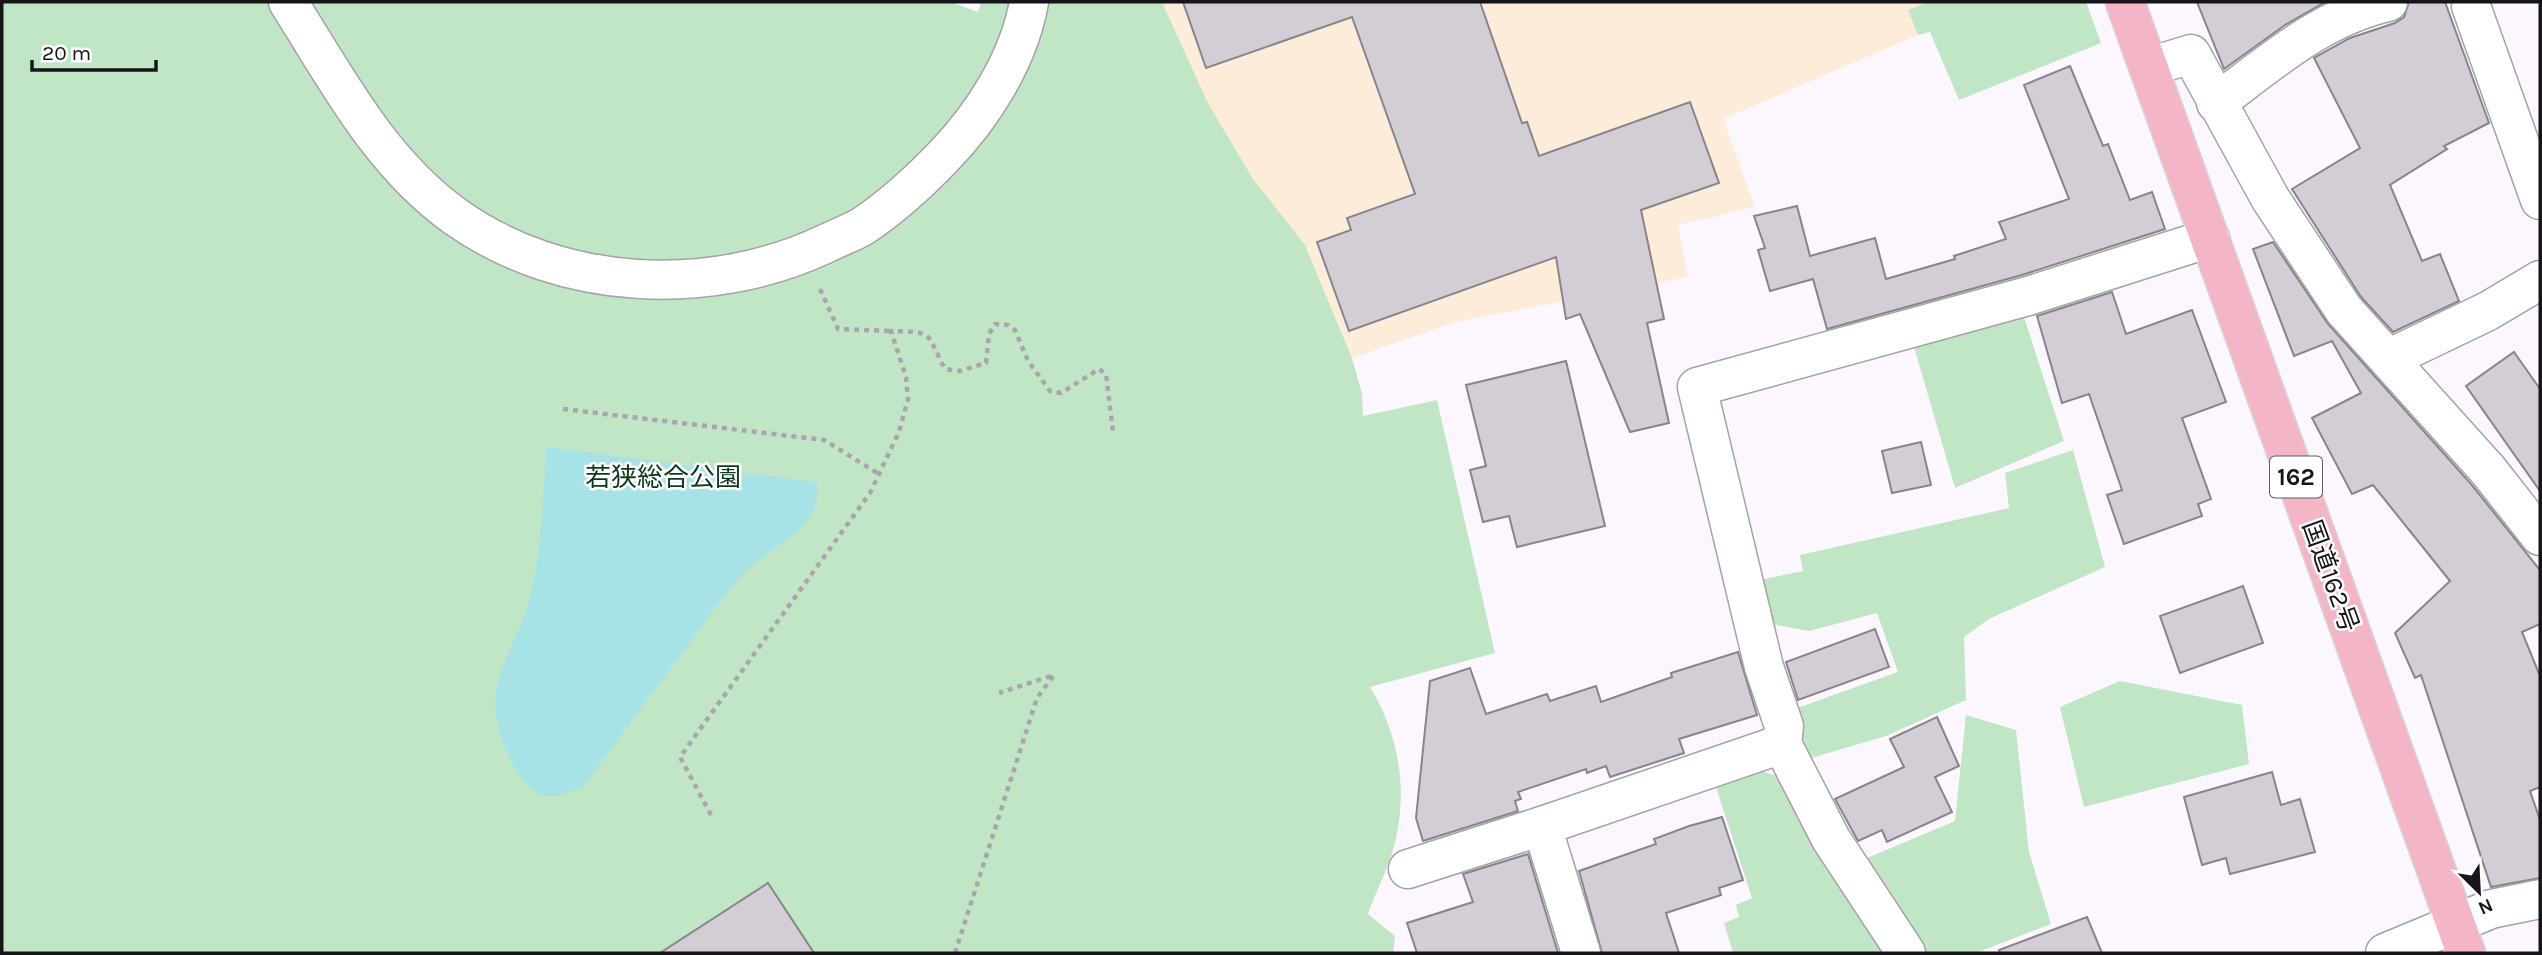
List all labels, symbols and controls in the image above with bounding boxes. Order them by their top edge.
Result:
scale bar [32,28,156,72]
text: 20 m [42,41,91,65]
road number: 162 [2270,456,2322,498]
park label: 若狭総合公園 [585,462,741,493]
street label: 国道162号 [2296,516,2365,636]
north arrow [2444,857,2514,927]
text: N [2475,894,2496,919]

